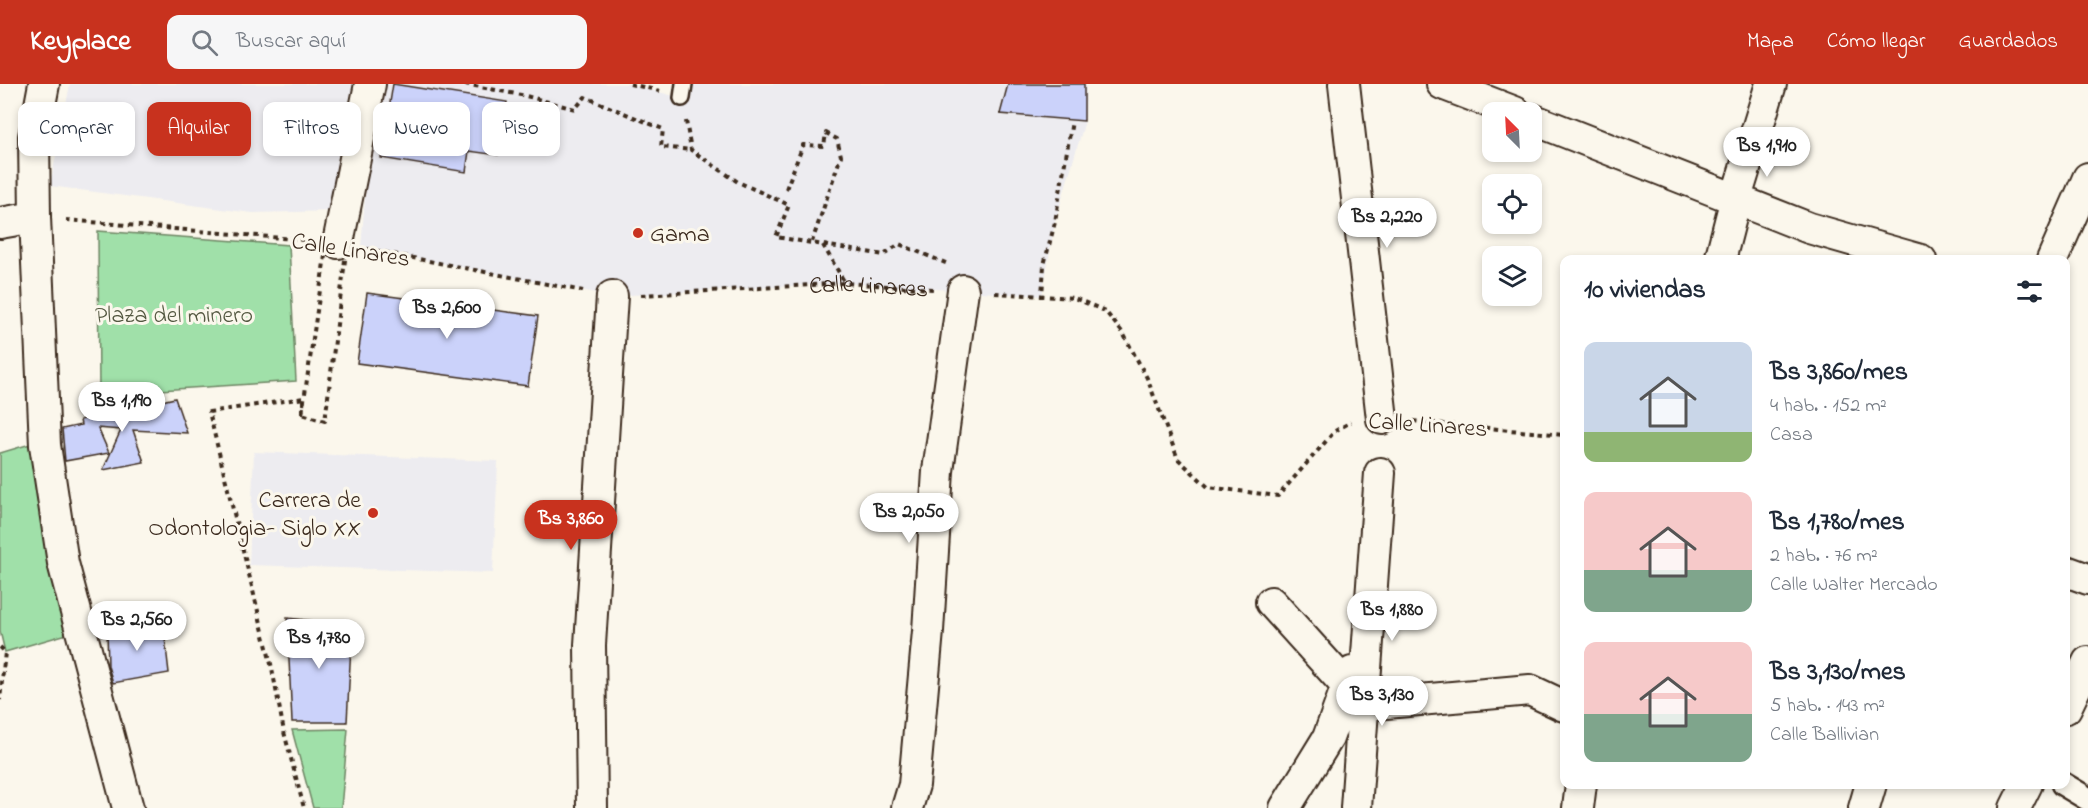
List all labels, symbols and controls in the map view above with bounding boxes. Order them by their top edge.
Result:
search box [167,15,587,69]
text: Keyplace [30,22,131,63]
icon: search [188,26,221,59]
text: Buscar aquí [236,26,346,58]
text: Mapa [1747,27,1794,57]
text: Cómo llegar [1827,27,1925,57]
text: Guardados [1958,27,2058,57]
chip: Comprar [18,102,135,156]
chip: Alquilar [147,102,251,156]
chip: Filtros [263,102,361,156]
chip: Nuevo [373,102,470,156]
chip: Piso [482,102,560,156]
north arrow [1482,102,1542,162]
map controls [1482,102,1542,306]
pin: Bs 1,910 [1705,127,1829,178]
text: Bs 1,910 [1737,132,1797,161]
button: locate [1482,174,1542,234]
pin: Bs 2,220 [1325,198,1449,249]
text: Bs 2,220 [1352,203,1422,232]
place label: Gama [650,218,710,253]
street label: Calle Linares [289,225,412,278]
marker: Gama [631,226,645,240]
button: layers [1482,246,1542,306]
street label: Calle Linares [808,268,929,309]
text: 10 viviendas [1584,272,1706,310]
icon: filters [2013,275,2046,308]
pin: Bs 2,600 [385,289,509,340]
text: Bs 2,600 [413,294,481,323]
park label: Plaza del minero [95,299,253,334]
text: Bs 3,860/mes [1770,354,1908,392]
icon: home [1632,366,1704,438]
pin: Bs 1,190 [60,382,184,433]
text: Bs 1,190 [92,387,152,416]
text: 4 hab. · 152 m² [1770,392,1887,421]
street label: Calle Linares [1367,405,1489,448]
text: Casa [1770,421,1813,450]
place label: Carrera de Odontologia- Siglo XX [148,484,361,547]
pin: Bs 2,050 [847,493,971,544]
text: Bs 2,050 [874,498,944,527]
pin: Bs 3,860 [509,500,633,551]
text: Bs 1,780/mes [1770,504,1905,542]
text: Bs 3,860 [538,505,604,534]
marker: Carrera de Odontologia- Siglo XX [366,506,380,520]
icon: home [1632,516,1704,588]
text: 2 hab. · 76 m² [1770,542,1878,571]
text: Calle Walter Mercado [1770,571,1938,600]
pin: Bs 1,880 [1330,591,1454,642]
text: Bs 1,880 [1361,596,1423,625]
pin: Bs 2,560 [75,601,199,652]
text: Bs 2,560 [102,606,172,635]
pin: Bs 1,780 [257,619,381,670]
text: Bs 1,780 [288,624,350,653]
text: Bs 3,130/mes [1770,654,1906,692]
icon: home [1632,666,1704,738]
pin: Bs 3,130 [1320,676,1444,727]
text: Bs 3,130 [1350,681,1414,710]
text: 5 hab. · 143 m² [1770,692,1885,721]
text: Calle Ballivian [1770,721,1879,750]

